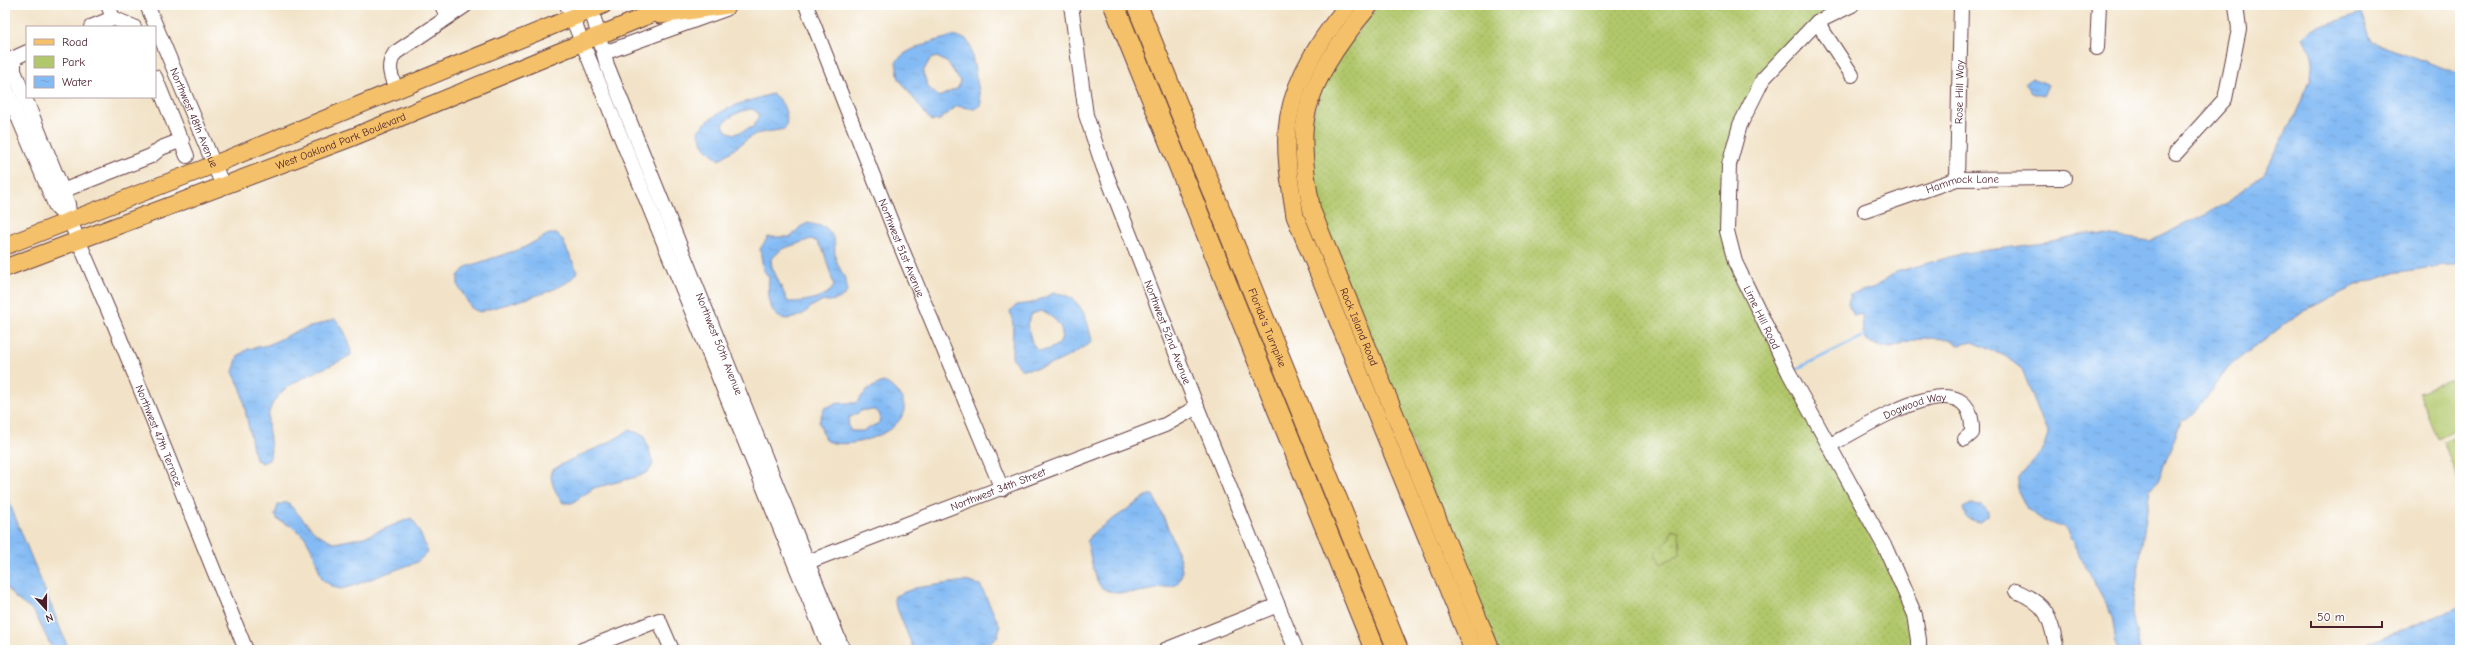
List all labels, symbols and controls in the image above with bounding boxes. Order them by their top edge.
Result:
legend [26,26,156,98]
text: Road [62,35,88,49]
text: Park [62,55,85,69]
street label: Rose Hill Way [1952,60,1966,124]
street label: Northwest 48th Avenue [167,66,221,170]
text: Water [62,75,92,89]
street label: West Oakland Park Boulevard [274,109,408,172]
street label: Hammock Lane [1924,172,1999,196]
street label: Northwest 51st Avenue [876,197,928,299]
street label: Northwest 52nd Avenue [1142,278,1194,386]
street label: Lime Hill Road [1741,283,1783,351]
street label: Florida's Turnpike [1246,286,1290,370]
street label: Rock Island Road [1337,286,1381,368]
street label: Northwest 50th Avenue [693,291,746,397]
street label: Northwest 47th Terrace [133,383,186,489]
street label: Dogwood Way [1881,390,1946,422]
street label: Northwest 34th Street [948,465,1048,513]
north arrow [26,589,66,629]
scale bar [2311,603,2382,629]
text: 50 m [2317,610,2345,624]
text: N [44,611,55,625]

